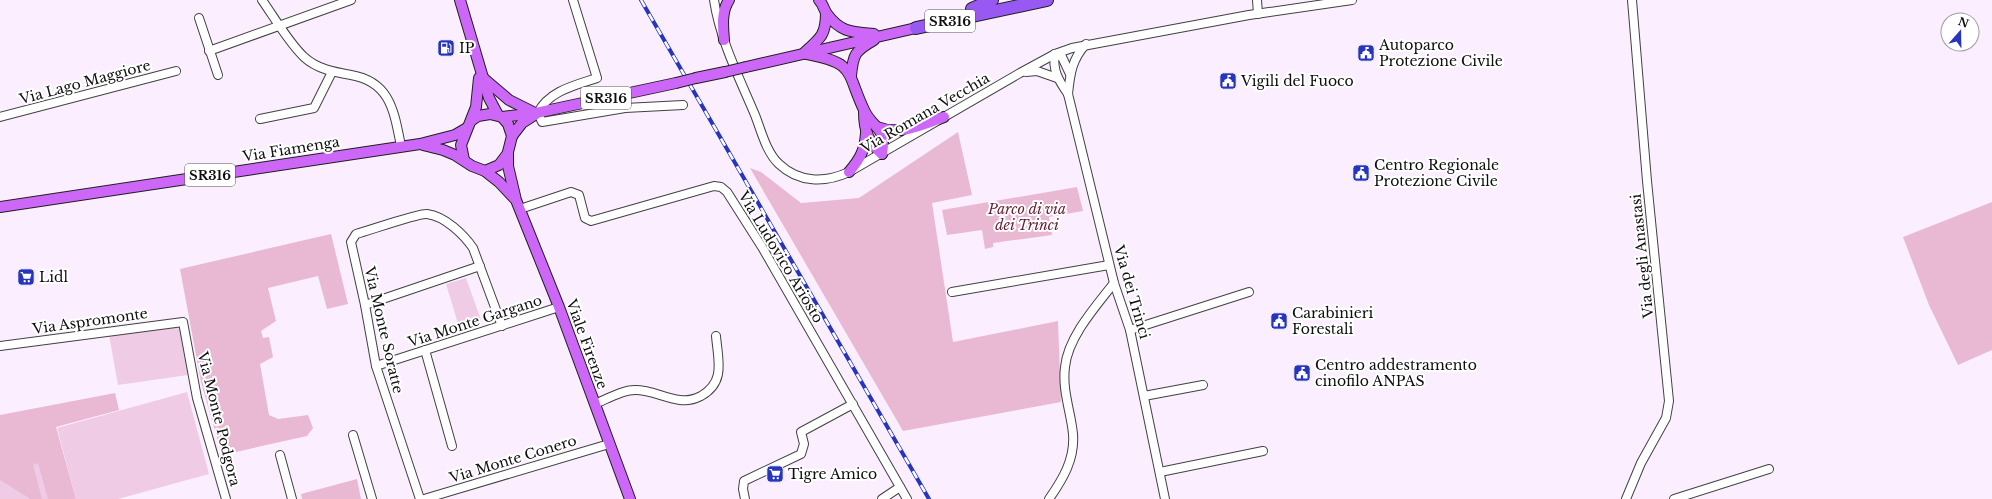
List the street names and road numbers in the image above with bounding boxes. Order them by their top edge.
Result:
road number: SR316 [925,10,975,32]
street label: Via Lago Maggiore [17,56,152,108]
street label: Via Romana Vecchia [857,69,993,158]
road number: SR316 [581,87,631,109]
street label: Via Fiamenga [240,132,341,166]
road number: SR316 [185,164,235,186]
street label: Via Ludovico Ariosto [734,187,828,326]
street label: Via degli Anastasi [1627,193,1658,320]
street label: Via dei Trinci [1110,242,1154,341]
street label: Via Monte Soratte [360,264,407,395]
street label: Via Monte Gargano [405,291,544,351]
street label: Viale Firenze [562,296,612,391]
street label: Via Aspromonte [30,304,149,338]
street label: Via Monte Podgora [193,349,244,488]
street label: Via Monte Conero [446,431,579,487]

